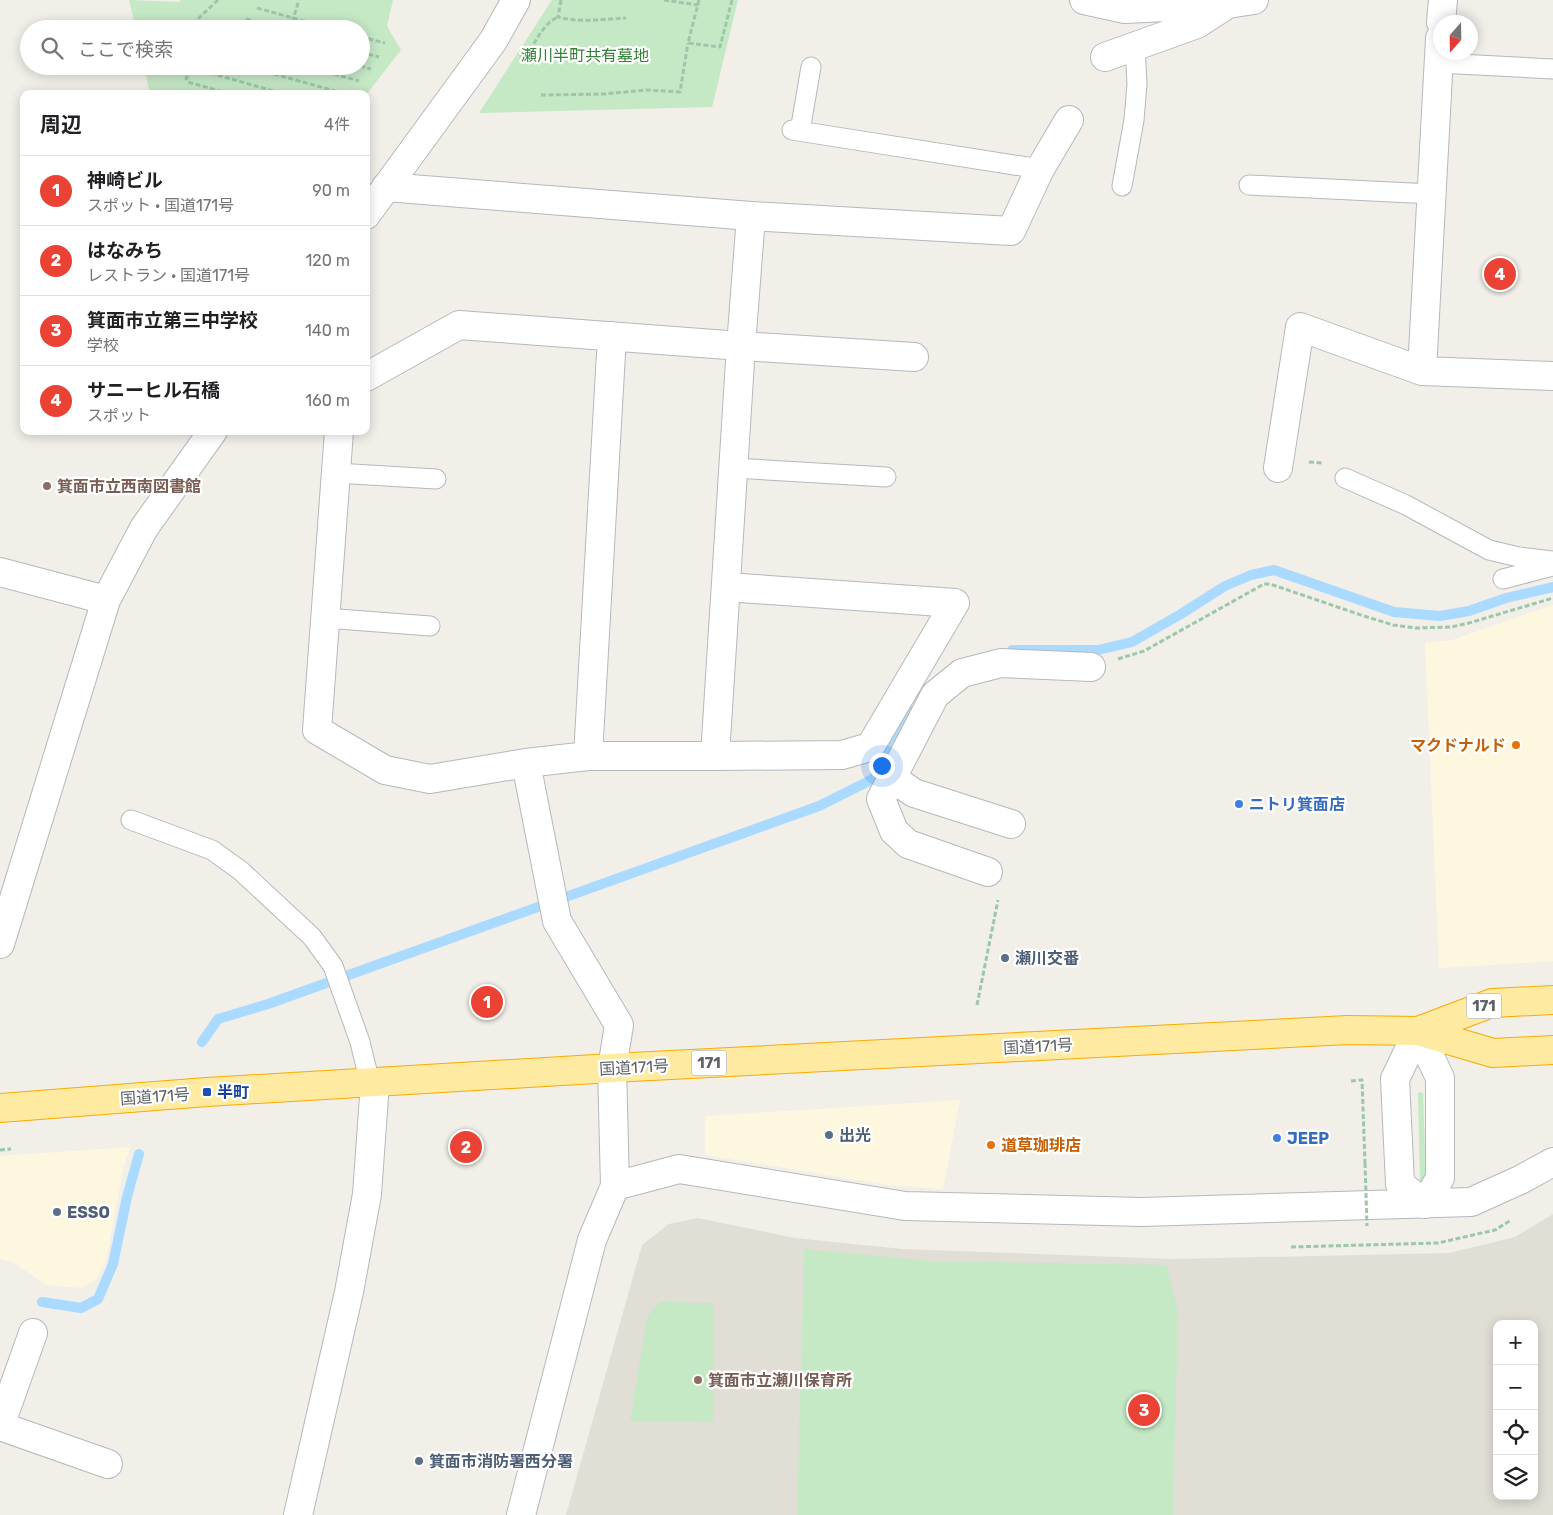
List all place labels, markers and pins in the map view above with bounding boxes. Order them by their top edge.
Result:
pin: 4 [1484,255,1516,293]
place label: 箕面市立西南図書館 [57,477,201,496]
marker: 箕面市立西南図書館 [41,480,53,492]
place label: マクドナルド [1410,736,1506,755]
marker: マクドナルド [1510,739,1522,751]
place label: ニトリ箕面店 [1249,795,1345,814]
marker: ニトリ箕面店 [1233,798,1245,810]
place label: 瀬川交番 [1015,949,1079,968]
marker: 瀬川交番 [999,952,1011,964]
pin: 1 [471,983,503,1021]
place label: 半町 [217,1083,249,1102]
marker: 半町 [201,1086,213,1098]
place label: 出光 [839,1126,871,1145]
pin: 2 [450,1128,482,1166]
marker: 出光 [823,1129,835,1141]
place label: JEEP [1287,1129,1329,1148]
marker: JEEP [1271,1132,1283,1144]
place label: 道草珈琲店 [1001,1136,1081,1155]
marker: 道草珈琲店 [985,1139,997,1151]
place label: ESSO [67,1203,110,1222]
marker: ESSO [51,1206,63,1218]
place label: 箕面市立瀬川保育所 [708,1371,852,1390]
marker: 箕面市立瀬川保育所 [692,1374,704,1386]
pin: 3 [1128,1391,1160,1429]
place label: 箕面市消防署西分署 [429,1452,573,1471]
marker: 箕面市消防署西分署 [413,1455,425,1467]

